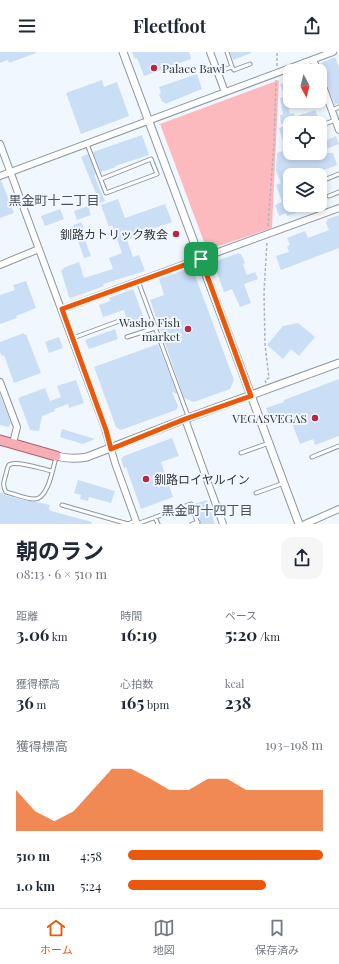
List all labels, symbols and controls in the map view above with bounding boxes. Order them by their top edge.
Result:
text: Fleetfoot [133,14,206,38]
icon: menu [16,15,38,37]
icon: share [301,15,323,37]
place label: Palace Bawl [162,60,226,76]
marker: Palace Bawl [149,63,159,73]
north arrow [283,64,327,108]
map controls [283,64,327,212]
button: locate [283,116,327,160]
button: layers [283,168,327,212]
district label: 黒金町十二丁目 [8,191,100,208]
place label: 釧路カトリック教会 [60,226,168,242]
marker: 釧路カトリック教会 [171,229,181,239]
pin [184,242,218,276]
icon: arrive [190,248,212,270]
place label: Washo Fish market [118,314,181,344]
marker: Washo Fish market [183,324,193,334]
place label: VEGASVEGAS [231,410,307,426]
marker: VEGASVEGAS [310,413,320,423]
place label: 釧路ロイヤルイン [154,471,250,487]
marker: 釧路ロイヤルイン [141,474,151,484]
district label: 黒金町十四丁目 [161,501,253,518]
text: 朝のラン [16,535,104,565]
button: share [281,537,323,579]
text: 08:13 · 6 × 510 m [16,565,107,582]
text: 距離 [16,608,38,623]
text: 時間 [120,608,142,623]
text: ペース [225,608,257,623]
text: 3.06 [16,623,49,645]
text: 16:19 [120,623,157,645]
text: 5:20 [225,623,257,645]
text: km [49,629,68,644]
text: /km [257,629,280,644]
text: 獲得標高 [16,676,60,691]
text: 心拍数 [120,676,153,691]
text: kcal [225,676,244,691]
text: 36 [16,691,34,713]
text: 165 [120,691,144,713]
text: 238 [225,691,251,713]
text: m [34,697,46,712]
text: bpm [144,697,169,712]
text: 193–198 m [265,736,323,753]
text: 獲得標高 [16,737,68,754]
text: 510 m [16,847,50,864]
text: 4:58 [80,847,102,864]
text: 1.0 km [16,877,55,894]
text: 5:24 [80,877,102,894]
tab: ホーム [40,917,73,957]
tab: 地図 [153,917,175,957]
tab: 保存済み [255,917,299,957]

